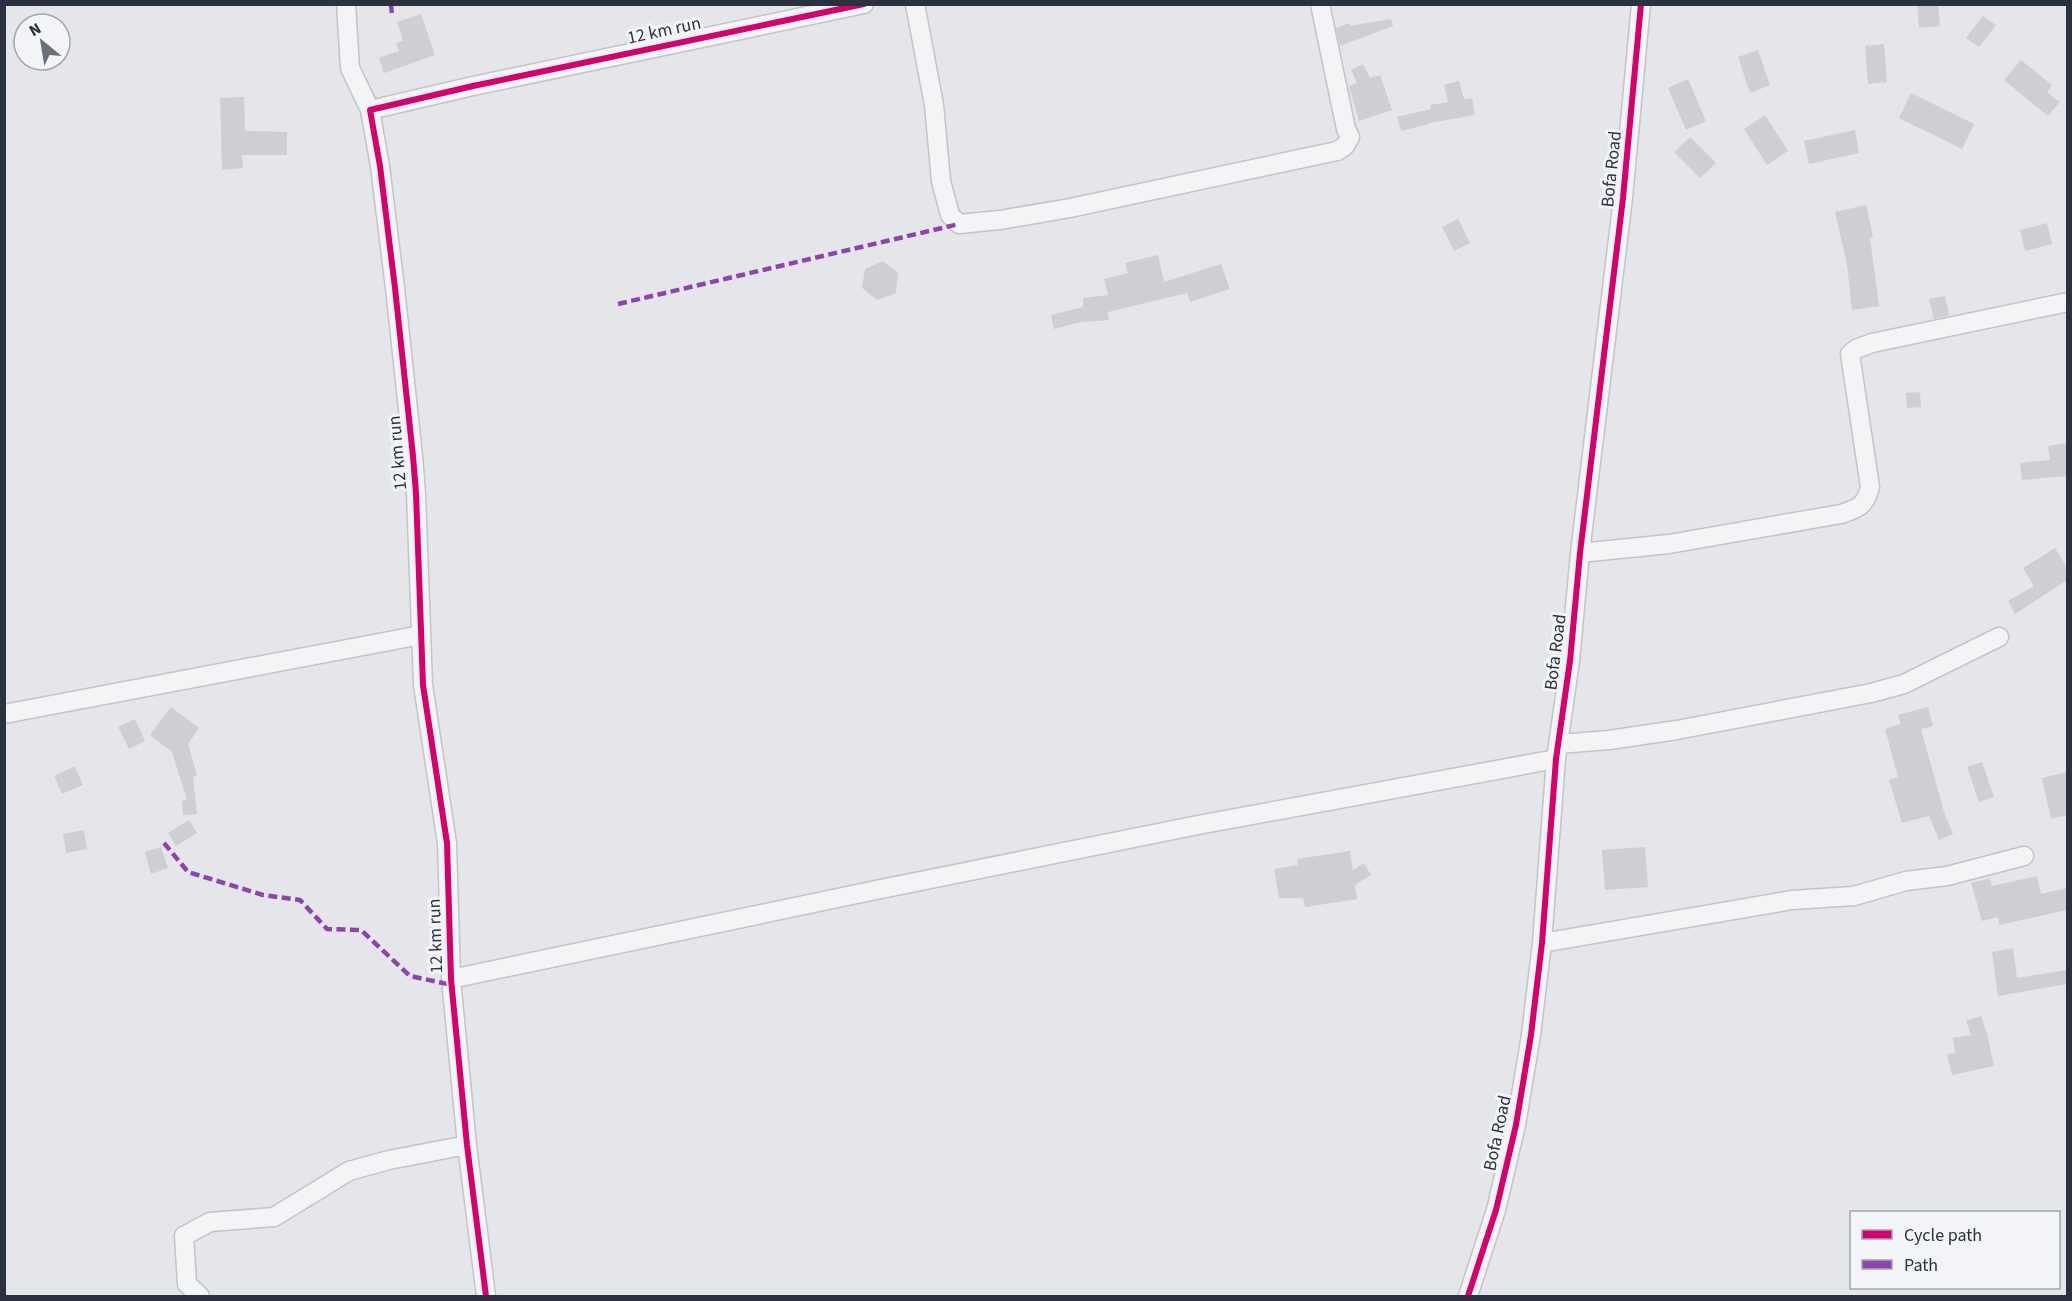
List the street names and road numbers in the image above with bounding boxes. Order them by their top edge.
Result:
street label: 12 km run [625,10,703,50]
street label: Bofa Road [1595,130,1628,208]
street label: 12 km run [382,415,413,491]
street label: Bofa Road [1538,613,1573,692]
street label: 12 km run [422,898,449,974]
street label: Bofa Road [1477,1093,1518,1173]

